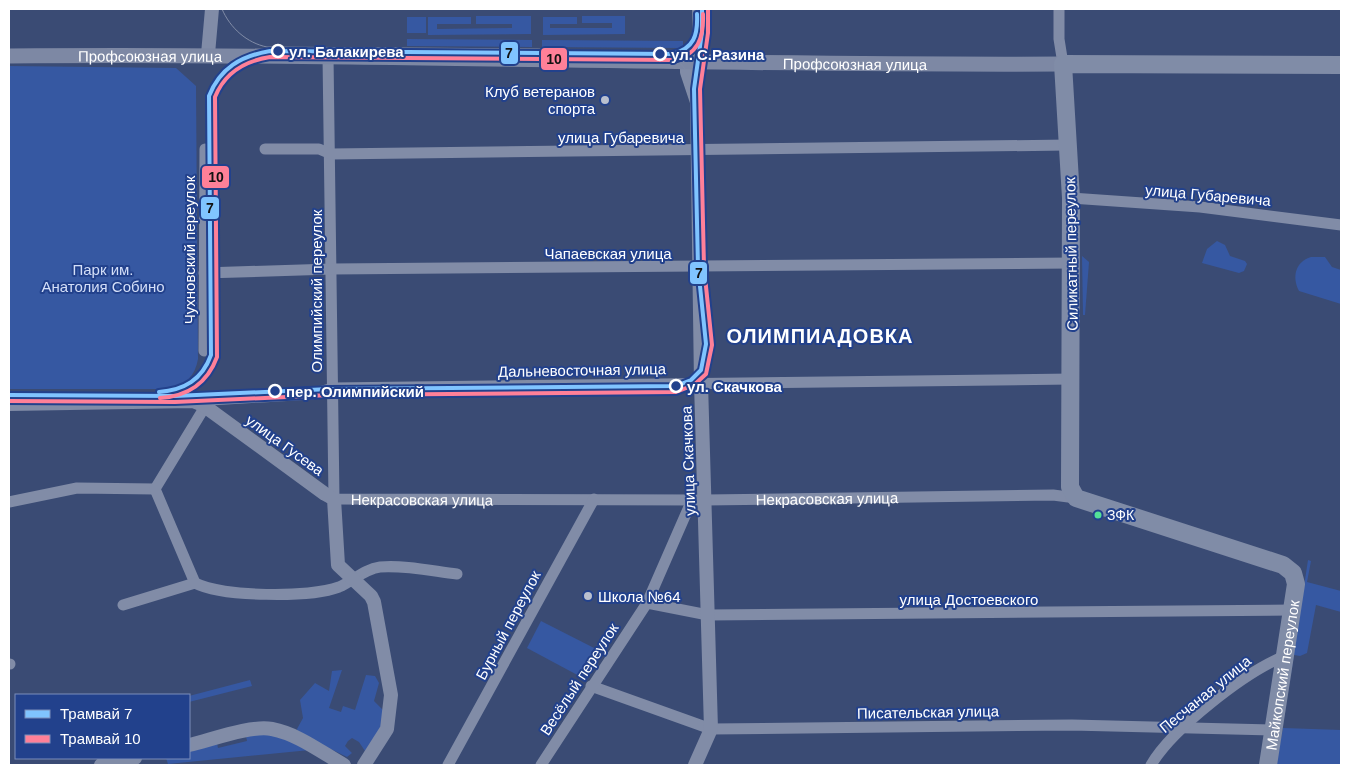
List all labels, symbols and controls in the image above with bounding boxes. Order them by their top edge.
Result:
line badge: 7 [500,41,519,65]
place label: ул. Балакирева [289,43,404,60]
marker: ул. Балакирева [271,44,285,58]
text: 7 [505,45,513,61]
place label: ул. С.Разина [671,46,765,63]
street label: Профсоюзная улица [78,47,223,64]
line badge: 10 [540,47,568,71]
marker: ул. С.Разина [653,47,667,61]
text: 10 [546,51,562,67]
street label: Профсоюзная улица [783,55,928,73]
place label: Клуб ветеранов спорта [485,83,596,117]
marker: Клуб ветеранов спорта [599,94,611,106]
street label: улица Губаревича [558,129,685,146]
line badge: 10 [201,165,230,189]
text: 10 [208,169,224,185]
street label: Чухновский переулок [181,175,198,324]
street label: Силикатный переулок [1061,177,1081,331]
street label: улица Губаревича [1145,181,1272,209]
line badge: 7 [200,196,220,220]
text: 7 [206,200,214,216]
street label: Олимпийский переулок [308,209,325,372]
street label: Чапаевская улица [544,245,672,262]
park label: Парк им. Анатолия Собино [41,261,165,295]
line badge: 7 [689,261,708,285]
text: 7 [695,265,703,281]
district label: ОЛИМПИАДОВКА [727,325,913,347]
street label: Дальневосточная улица [498,360,667,380]
place label: ул. Скачкова [687,378,783,395]
marker: ул. Скачкова [669,379,683,393]
place label: пер. Олимпийский [286,383,424,400]
marker: пер. Олимпийский [268,384,282,398]
street label: улица Скачкова [678,405,698,516]
street label: улица Гусева [243,411,328,479]
street label: Некрасовская улица [756,489,899,508]
street label: Некрасовская улица [351,491,494,508]
place label: ЗФК [1107,507,1135,523]
marker: ЗФК [1093,510,1103,520]
street label: Бурный переулок [472,567,544,682]
place label: Школа №64 [598,588,681,605]
marker: Школа №64 [582,590,594,602]
street label: улица Достоевского [900,591,1038,608]
street label: Майкопский переулок [1262,598,1302,751]
street label: Весёлый переулок [536,619,622,738]
street label: Песчаная улица [1156,651,1255,736]
legend [15,694,190,759]
street label: Писательская улица [857,702,1000,722]
text: Трамвай 7 [60,705,132,722]
text: Трамвай 10 [60,730,141,747]

